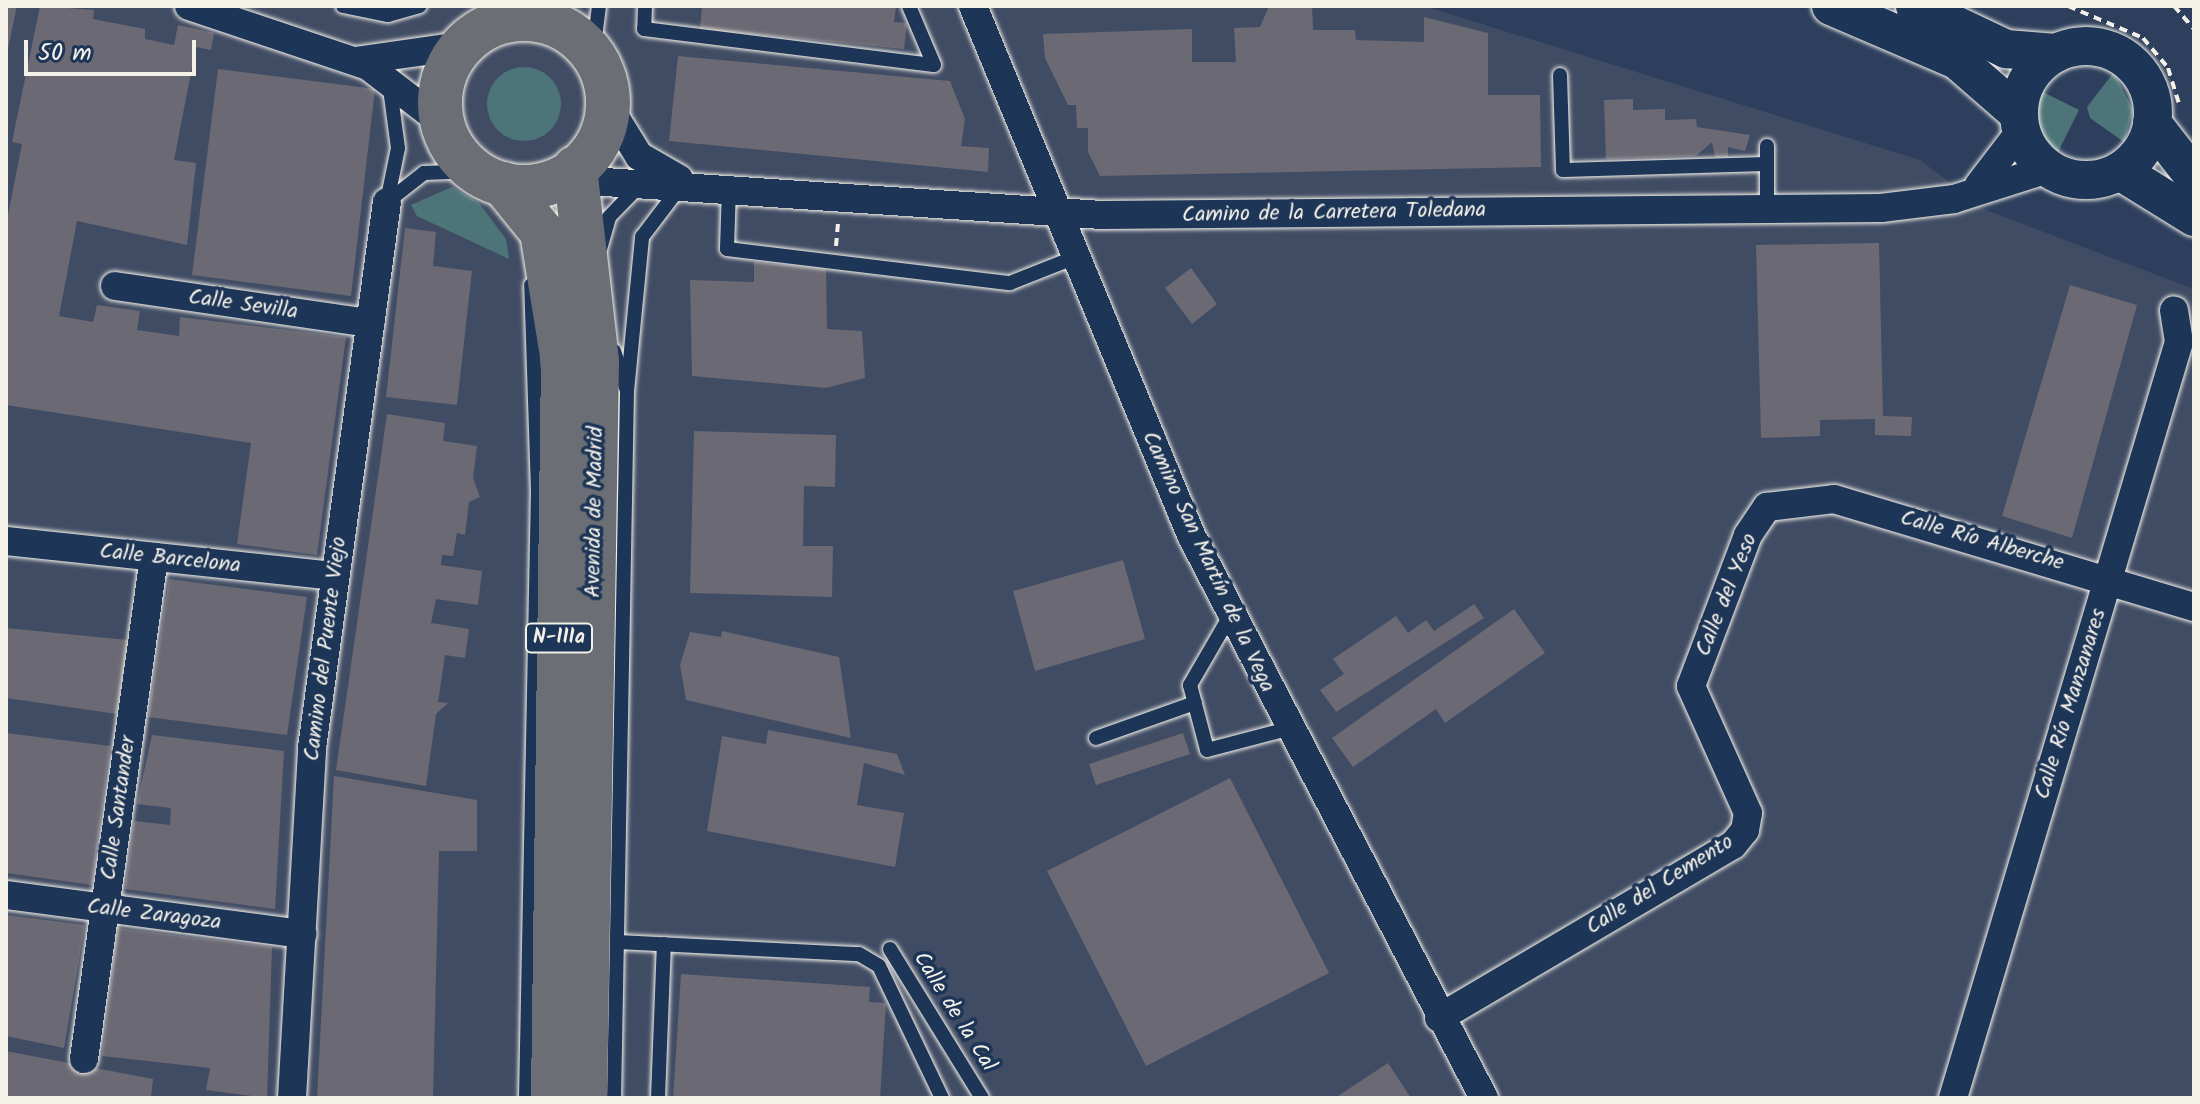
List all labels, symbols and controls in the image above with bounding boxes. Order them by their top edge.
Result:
scale bar [28,24,200,74]
text: 50 m [38,34,92,73]
street label: Camino de la Carretera Toledana [1182,197,1486,229]
street label: Calle Sevilla [187,284,299,326]
street label: Avenida de Madrid [580,426,610,598]
street label: Camino San Martín de la Vega [1136,427,1280,697]
street label: Calle Río Alberche [1897,505,2067,577]
street label: Calle del Yeso [1690,530,1764,660]
street label: Camino del Puente Viejo [299,535,353,763]
street label: Calle Barcelona [98,538,242,580]
street label: Calle Río Manzanares [2029,606,2113,802]
road number: N-IIIa [525,622,593,654]
street label: Calle Santander [96,734,142,882]
street label: Calle del Cemento [1581,829,1739,941]
street label: Calle Zaragoza [85,894,223,936]
street label: Calle de la Cal [907,947,1001,1077]

